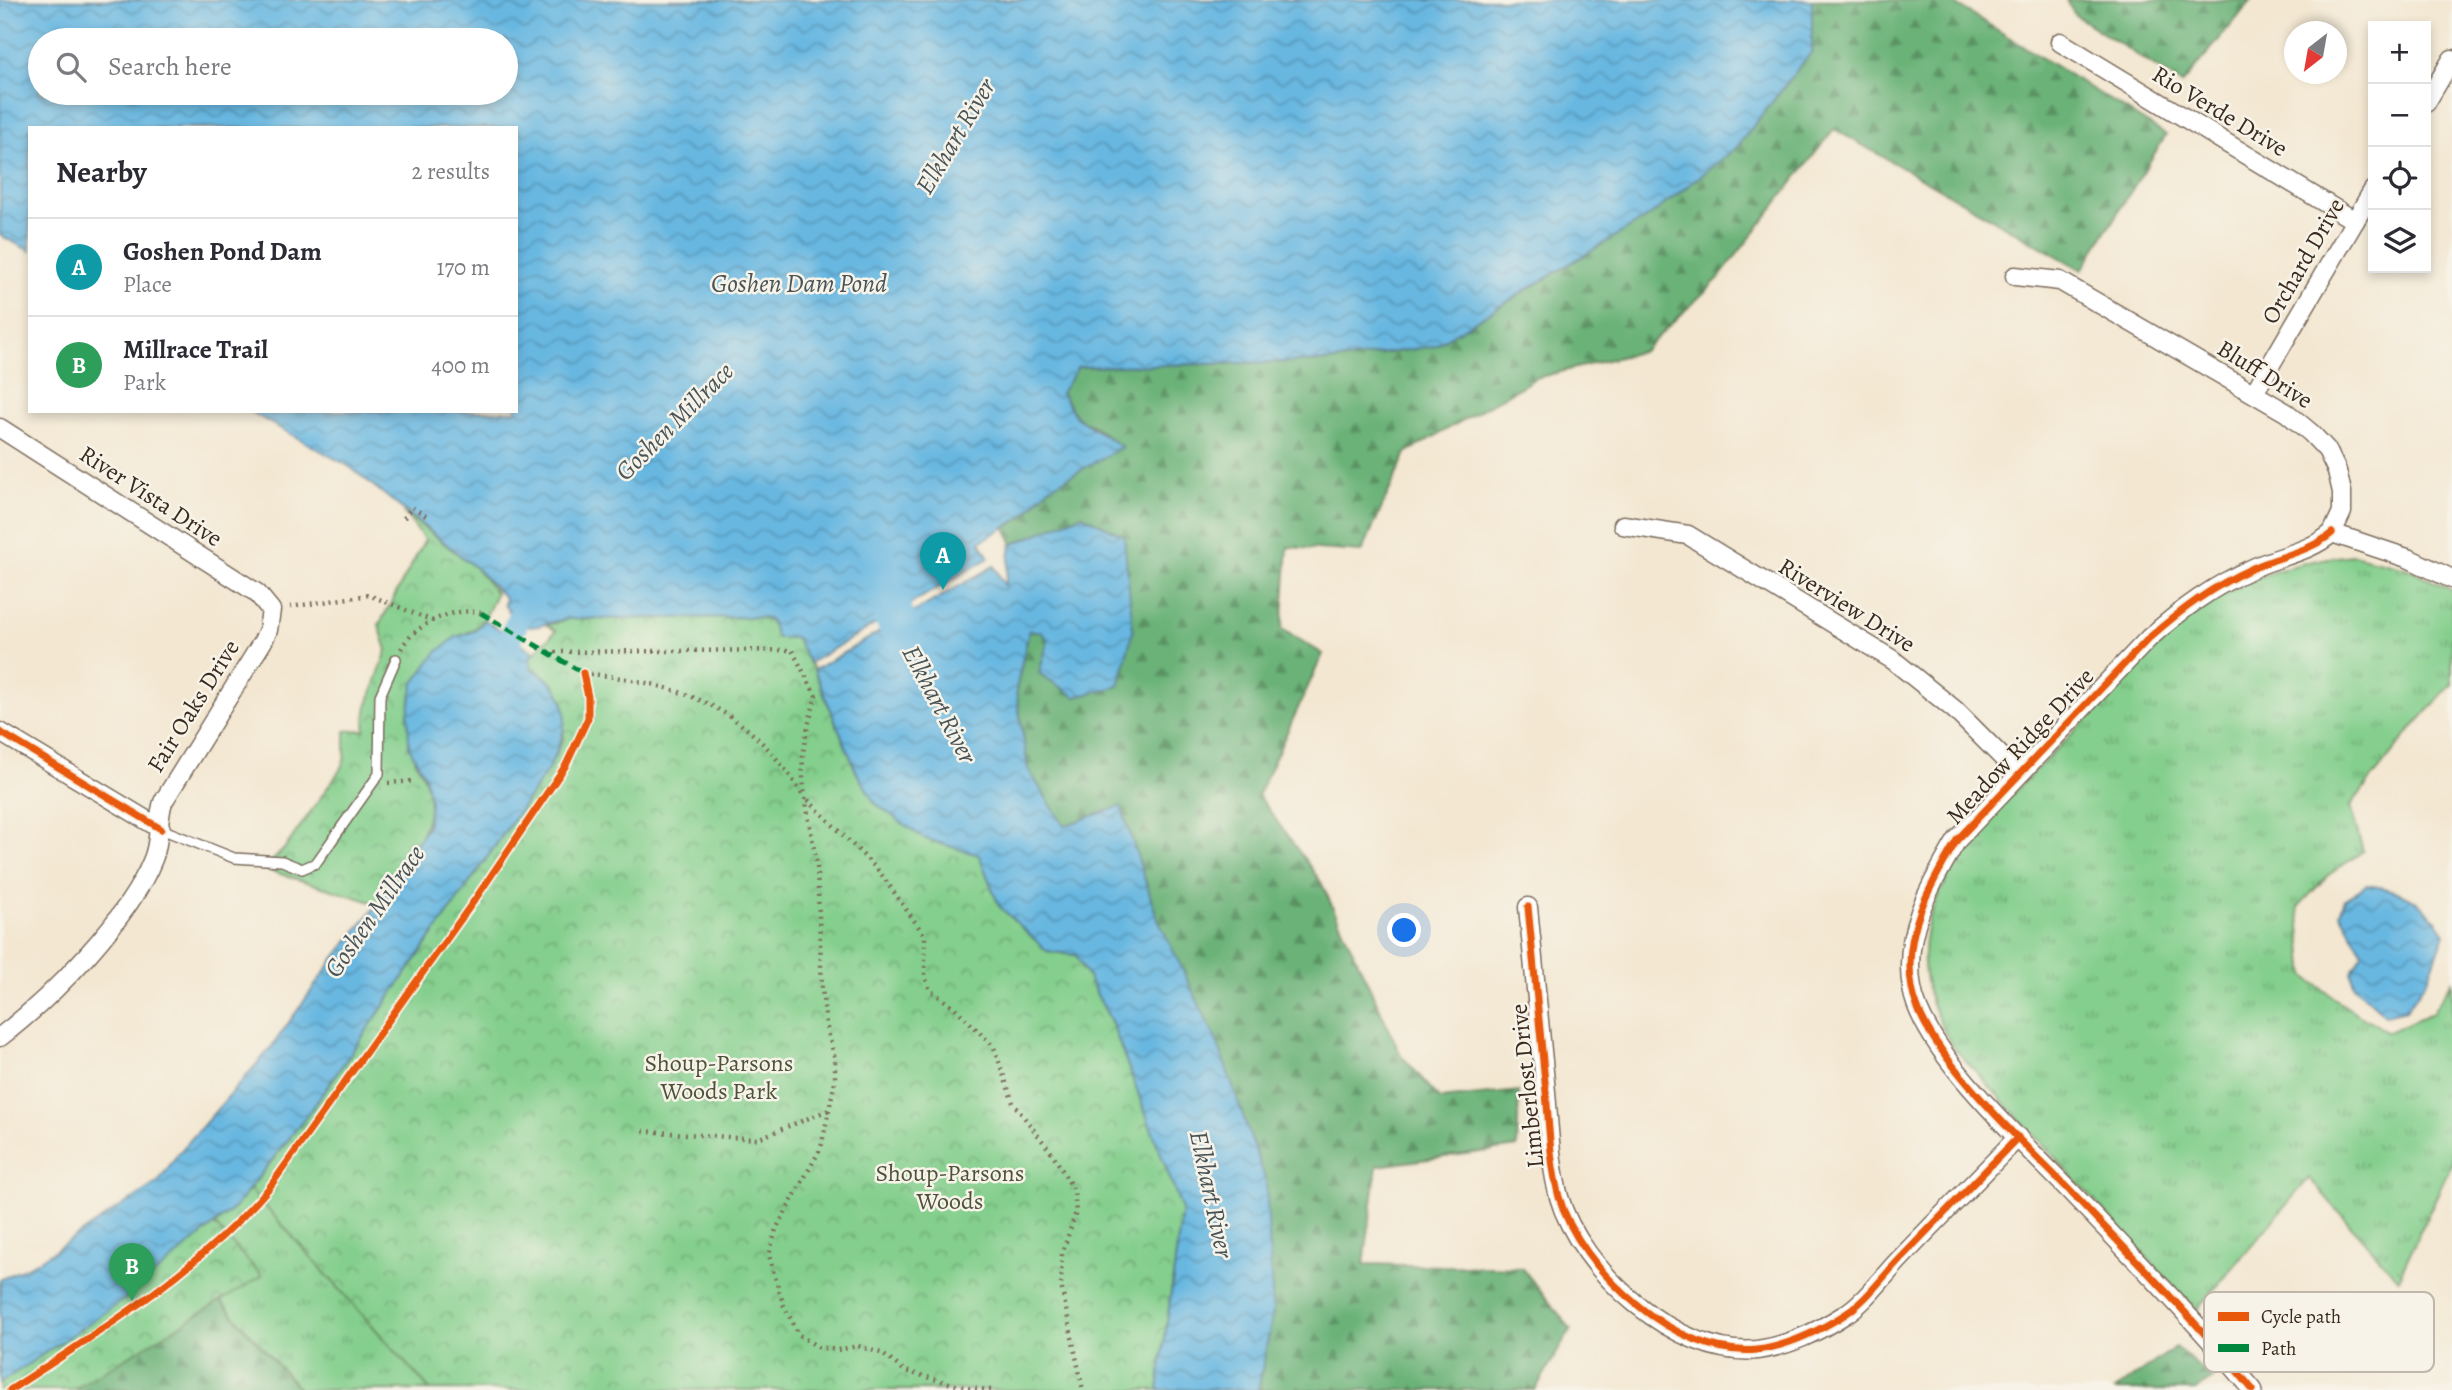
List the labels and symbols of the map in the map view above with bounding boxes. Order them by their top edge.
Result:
north arrow [2284,21,2347,84]
street label: Rio Verde Drive [2146,58,2294,164]
water label: Elkhart River [907,71,1004,201]
street label: Orchard Drive [2254,192,2352,330]
water label: Goshen Dam Pond [711,266,887,301]
street label: Bluff Drive [2211,332,2319,416]
water label: Goshen Millrace [607,354,741,488]
street label: River Vista Drive [74,438,228,554]
pin: A [920,532,966,590]
street label: Riverview Drive [1773,550,1921,660]
street label: Fair Oaks Drive [139,633,247,779]
water label: Elkhart River [894,639,986,770]
street label: Meadow Ridge Drive [1939,661,2101,831]
water label: Goshen Millrace [316,838,433,984]
your location [1387,913,1421,947]
street label: Limberlost Drive [1502,1002,1552,1170]
park label: Shoup-Parsons Woods Park [645,1047,793,1107]
water label: Elkhart River [1181,1127,1242,1262]
park label: Shoup-Parsons Woods [876,1157,1024,1217]
pin: B [109,1243,155,1301]
legend [2204,1292,2434,1372]
text: Cycle path [2261,1304,2341,1330]
text: Path [2261,1336,2296,1362]

